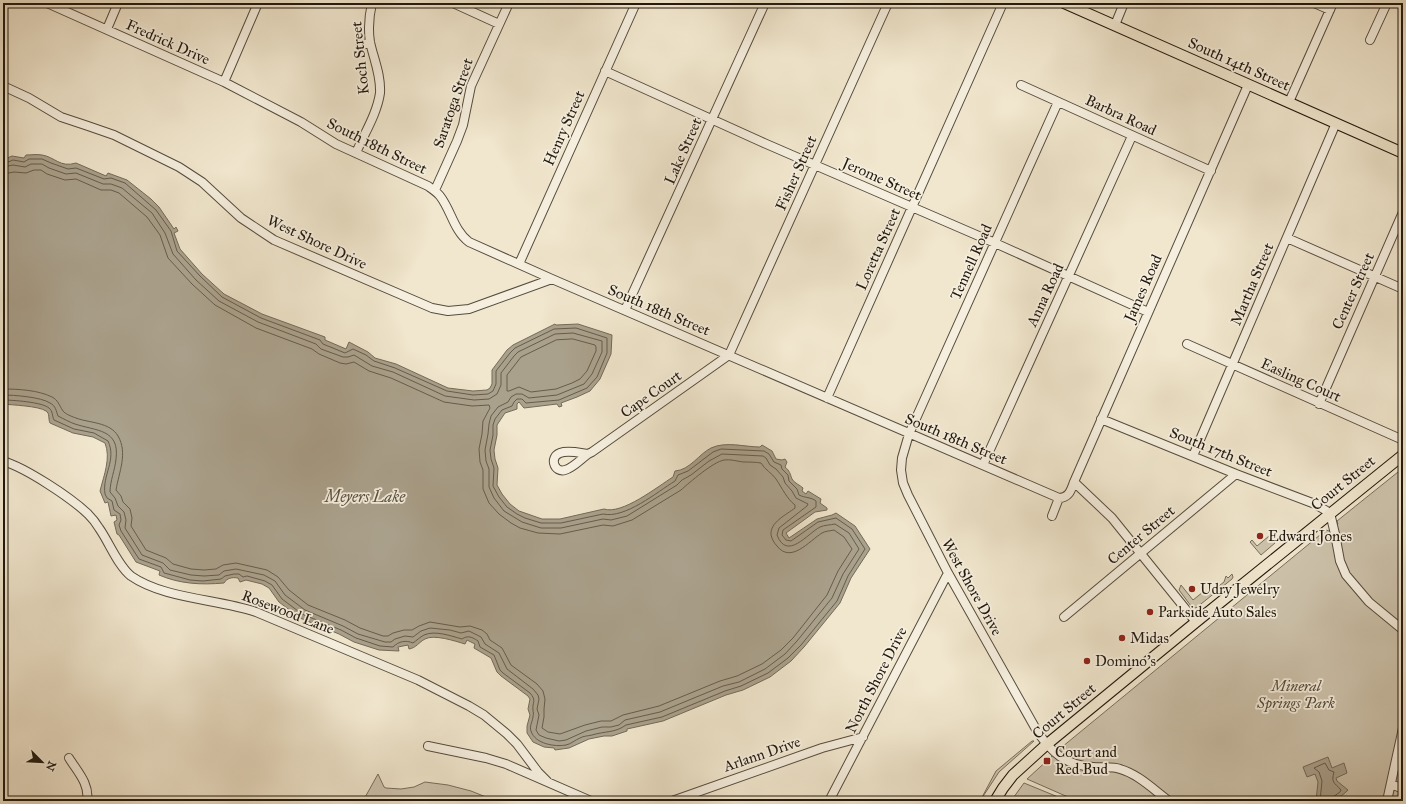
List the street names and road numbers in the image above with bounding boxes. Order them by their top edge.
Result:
street label: Fredrick Drive [123,16,213,68]
street label: Koch Street [347,20,373,95]
street label: South 14th Street [1185,33,1293,95]
street label: Saratoga Street [429,55,477,150]
street label: Henry Street [539,87,589,168]
street label: Barbra Road [1083,91,1160,139]
street label: South 18th Street [324,114,431,178]
street label: Lake Street [660,114,706,187]
street label: Fisher Street [771,132,821,213]
street label: Jerome Street [838,153,925,206]
street label: Loretta Street [852,205,904,293]
street label: West Shore Drive [264,211,370,273]
street label: Tennell Road [946,221,996,303]
street label: Martha Street [1227,239,1278,328]
street label: Center Street [1328,249,1378,332]
street label: James Road [1119,251,1167,327]
street label: Anna Road [1022,260,1068,330]
street label: South 18th Street [605,280,713,340]
street label: Easling Court [1258,354,1345,406]
street label: Cape Court [617,366,686,422]
street label: South 18th Street [902,409,1010,469]
street label: South 17th Street [1167,423,1276,481]
street label: Court Street [1307,451,1379,514]
street label: Center Street [1104,501,1179,568]
street label: West Shore Drive [938,535,1006,639]
street label: Rosewood Lane [239,586,337,638]
street label: North Shore Drive [841,624,911,736]
street label: Court Street [1029,679,1100,743]
street label: Arlann Drive [720,732,803,776]

